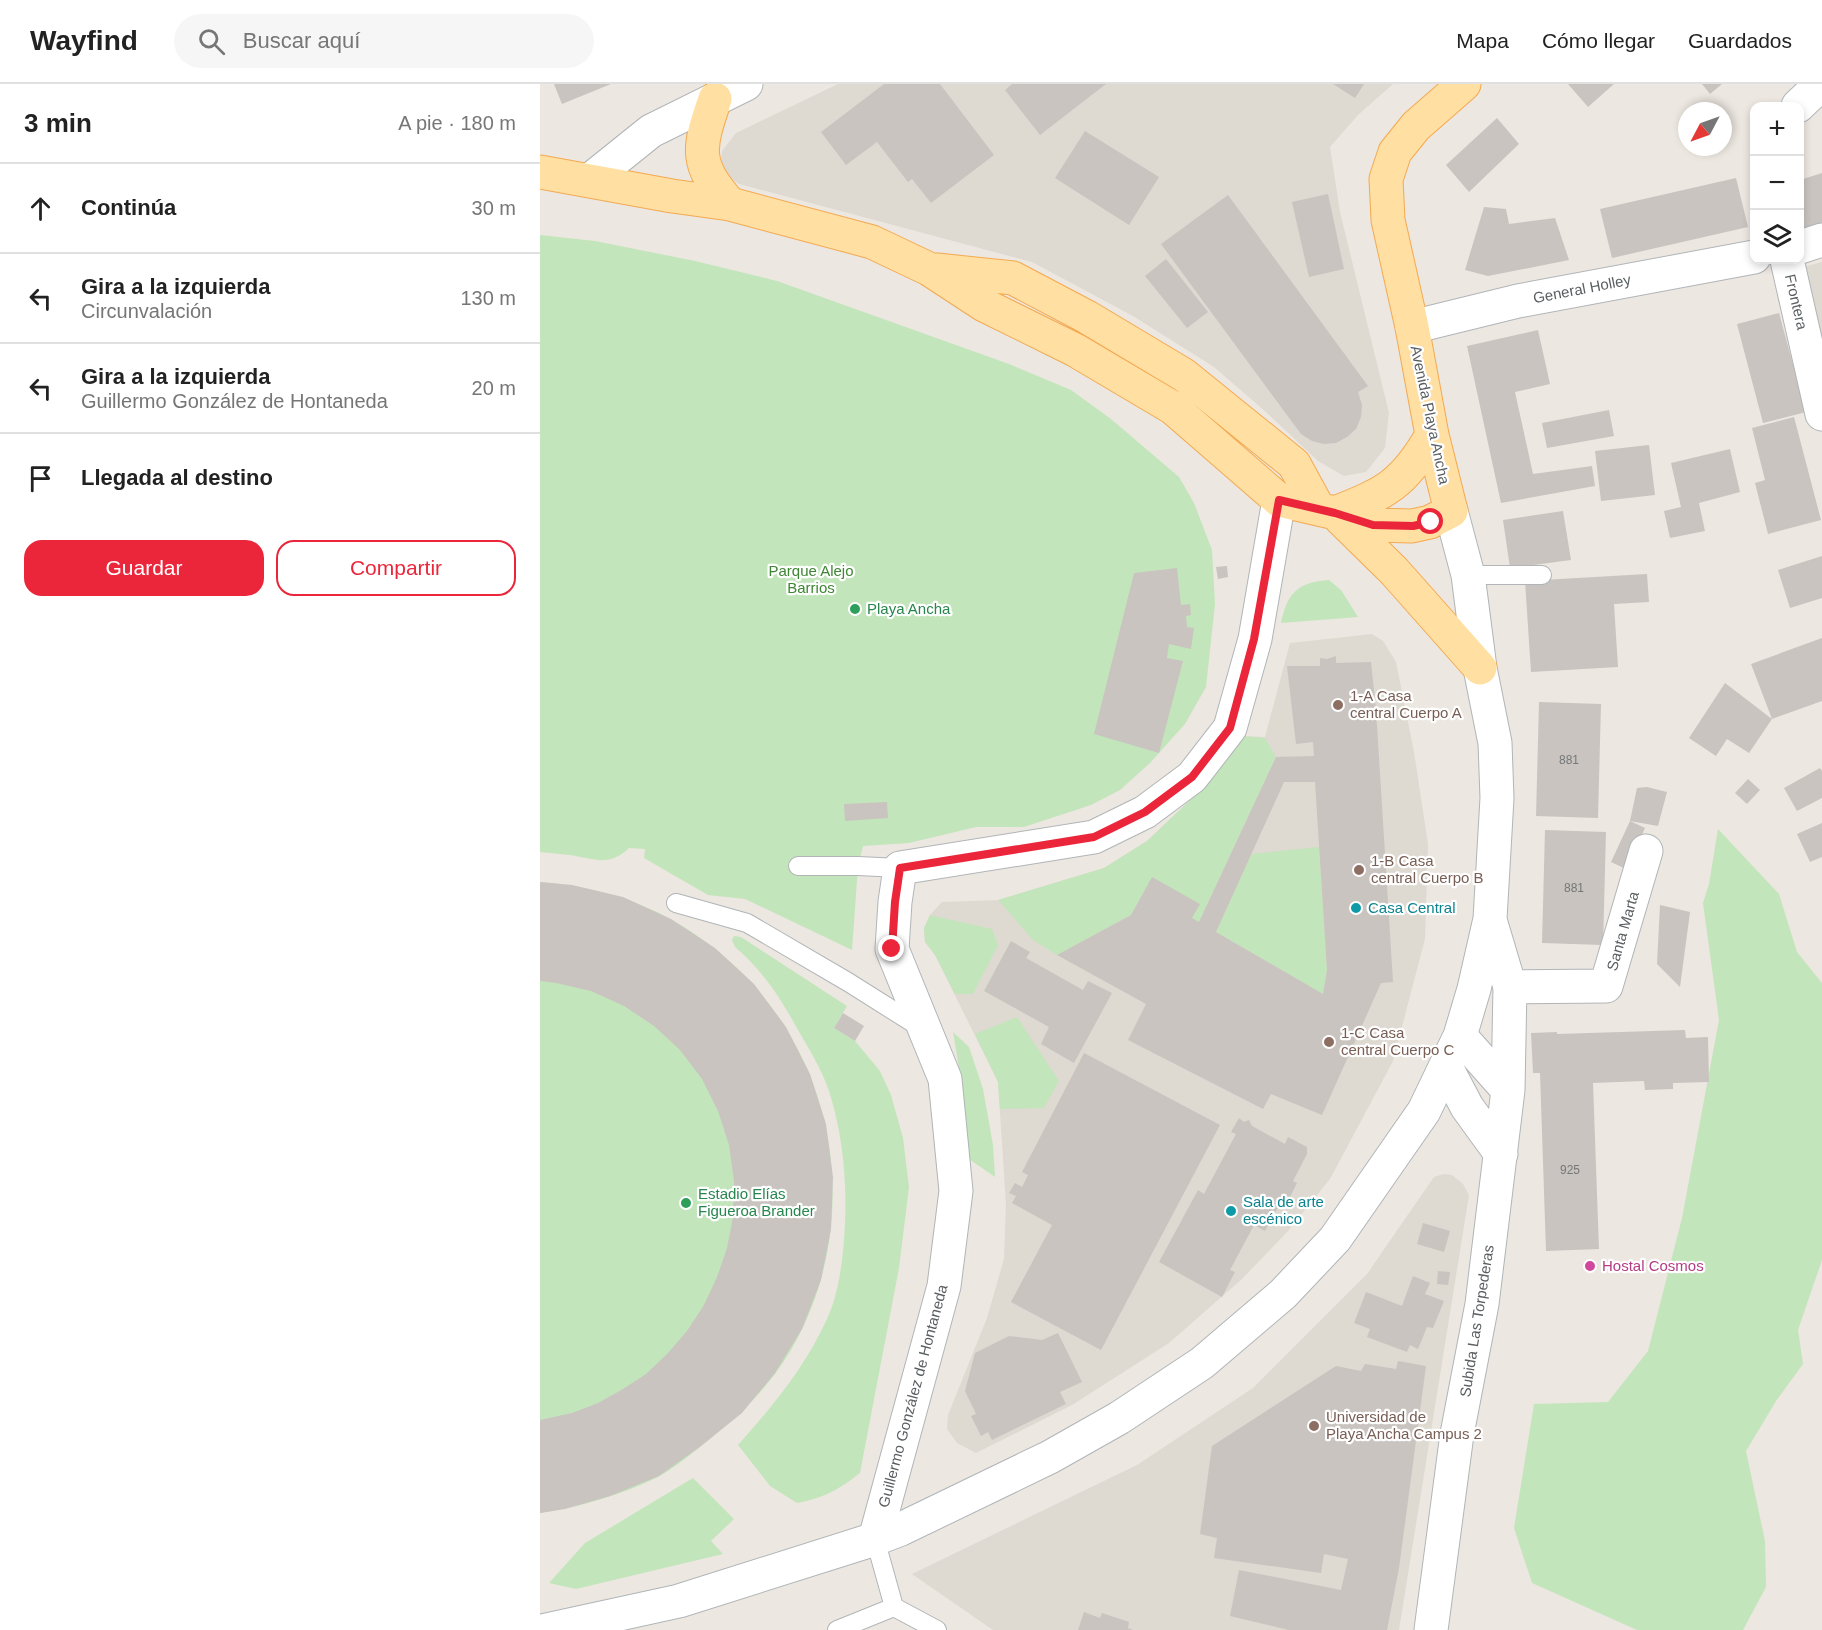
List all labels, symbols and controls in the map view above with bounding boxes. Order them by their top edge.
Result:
search box [174,14,594,68]
text: Wayfind [30,25,138,56]
icon: search [195,25,228,58]
text: Buscar aquí [243,28,360,53]
text: Mapa [1456,29,1509,52]
text: Cómo llegar [1542,29,1655,52]
text: Guardados [1688,29,1792,52]
north arrow [1678,102,1732,156]
map controls [1750,102,1804,264]
button: + [1750,102,1804,156]
text: 3 min [24,108,92,138]
text: A pie · 180 m [398,112,516,134]
button: − [1750,156,1804,210]
icon: ahead [24,192,57,225]
text: Continúa [81,195,176,220]
text: 30 m [472,197,516,219]
button: layers [1750,210,1804,264]
street label: General Holley [1532,271,1633,306]
street label: Frontera [1782,272,1811,332]
text: Gira a la izquierda [81,274,271,299]
icon: left [24,282,57,315]
text: 130 m [460,287,516,309]
text: Circunvalación [81,300,212,322]
street label: Avenida Playa Ancha [1407,344,1454,487]
text: Gira a la izquierda [81,364,271,389]
icon: left [24,372,57,405]
text: 20 m [472,377,516,399]
text: Guillermo González de Hontaneda [81,390,388,412]
icon: arrive [24,462,57,495]
text: Llegada al destino [81,465,273,490]
route start [1417,508,1443,534]
button: Guardar [24,540,264,596]
button: Compartir [276,540,516,596]
park label: Parque Alejo Barrios [768,562,854,596]
place label: Playa Ancha [867,600,951,617]
marker: Playa Ancha [848,602,862,616]
place label: 1-A Casa central Cuerpo A [1350,687,1462,721]
marker: 1-A Casa central Cuerpo A [1331,698,1345,712]
house number: 881 [1559,753,1579,767]
place label: 1-B Casa central Cuerpo B [1371,852,1484,886]
marker: 1-B Casa central Cuerpo B [1352,863,1366,877]
house number: 881 [1564,881,1584,895]
street label: Santa Marta [1603,889,1642,972]
place label: Casa Central [1368,899,1456,916]
marker: Casa Central [1349,901,1363,915]
route end [878,935,904,961]
place label: 1-C Casa central Cuerpo C [1341,1024,1455,1058]
marker: 1-C Casa central Cuerpo C [1322,1035,1336,1049]
house number: 925 [1560,1163,1580,1177]
place label: Estadio Elías Figueroa Brander [698,1185,815,1219]
place label: Sala de arte escénico [1243,1193,1324,1227]
marker: Estadio Elías Figueroa Brander [679,1196,693,1210]
marker: Sala de arte escénico [1224,1204,1238,1218]
street label: Subida Las Torpederas [1456,1244,1497,1398]
place label: Hostal Cosmos [1602,1257,1704,1274]
marker: Hostal Cosmos [1583,1259,1597,1273]
street label: Guillermo González de Hontaneda [875,1282,951,1509]
place label: Universidad de Playa Ancha Campus 2 [1326,1408,1482,1442]
marker: Universidad de Playa Ancha Campus 2 [1307,1419,1321,1433]

